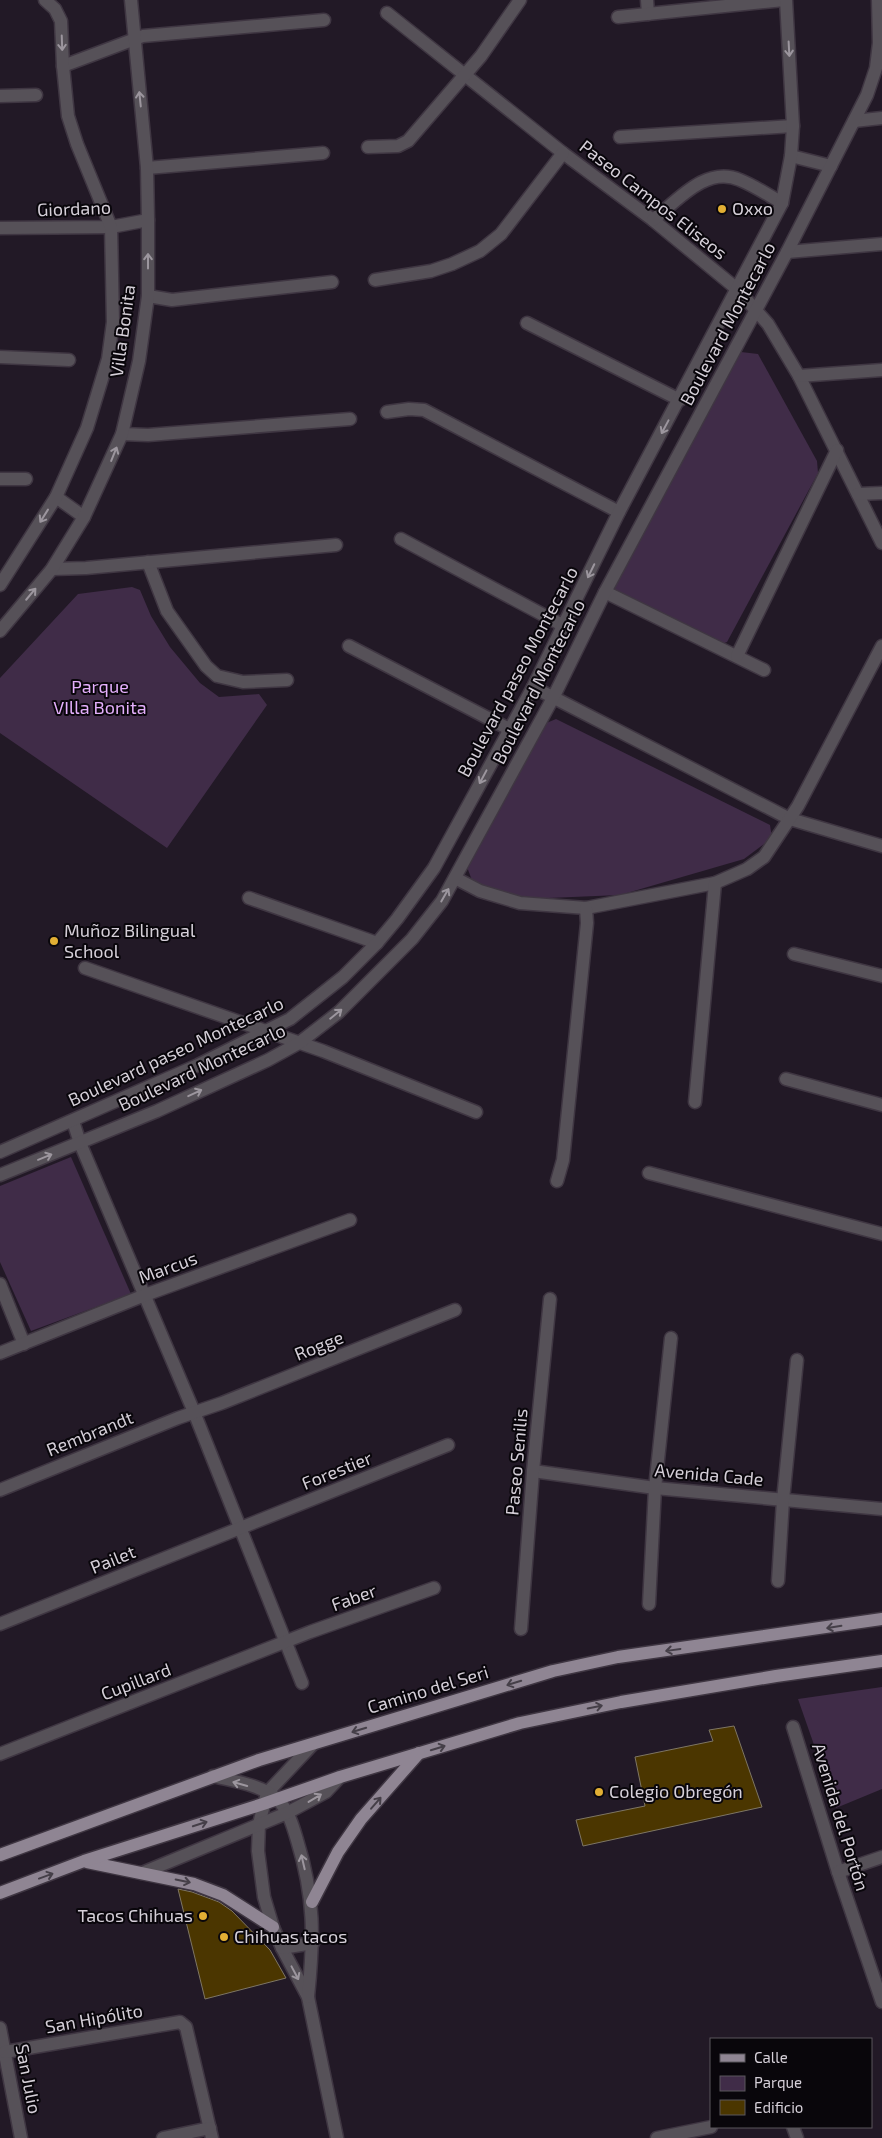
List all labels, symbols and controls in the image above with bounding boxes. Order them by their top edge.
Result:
one-way arrow [57,35,66,51]
one-way arrow [784,40,793,56]
one-way arrow [135,91,145,107]
street label: Paseo Campos Eliseos [575,135,732,264]
street label: Giordano [37,196,111,220]
place label: Oxxo [732,197,773,219]
marker: Oxxo [716,203,728,215]
street label: Boulevard Montecarlo [675,238,779,409]
one-way arrow [143,253,153,270]
street label: Villa Bonita [105,283,139,378]
one-way arrow [660,419,670,434]
one-way arrow [109,447,119,462]
one-way arrow [39,508,49,522]
street label: Boulevard paseo Montecarlo [452,563,582,781]
one-way arrow [586,563,595,578]
one-way arrow [26,587,37,600]
street label: Boulevard Montecarlo [487,596,589,768]
park label: Parque VIlla Bonita [53,675,147,718]
one-way arrow [478,769,487,784]
one-way arrow [441,888,450,903]
place label: Muñoz Bilingual School [64,919,196,962]
marker: Muñoz Bilingual School [48,935,60,947]
street label: Boulevard paseo Montecarlo [64,991,287,1111]
one-way arrow [329,1009,342,1020]
street label: Boulevard Montecarlo [115,1019,289,1115]
one-way arrow [187,1088,202,1098]
one-way arrow [37,1152,52,1161]
street label: Marcus [135,1246,200,1288]
street label: Rogge [291,1325,346,1365]
street label: Rembrandt [43,1406,136,1460]
street label: Paseo Senilis [500,1408,532,1516]
street label: Forestier [298,1446,375,1494]
street label: Avenida Cade [654,1458,764,1490]
street label: Pailet [87,1540,139,1578]
street label: Faber [328,1579,379,1615]
one-way arrow [826,1622,842,1632]
one-way arrow [665,1645,681,1655]
street label: Cupillard [97,1658,174,1704]
street label: Camino del Seri [365,1660,491,1718]
one-way arrow [507,1678,523,1688]
one-way arrow [587,1702,603,1712]
one-way arrow [351,1725,367,1735]
street label: Avenida del Portón [808,1740,874,1893]
one-way arrow [429,1742,445,1752]
one-way arrow [233,1778,249,1788]
place label: Colegio Obregón [609,1780,743,1802]
marker: Colegio Obregón [593,1786,605,1798]
one-way arrow [308,1793,323,1803]
one-way arrow [370,1796,382,1809]
one-way arrow [192,1819,208,1829]
one-way arrow [298,1855,307,1871]
one-way arrow [38,1871,53,1880]
one-way arrow [175,1877,191,1886]
place label: Tacos Chihuas [77,1904,193,1926]
marker: Tacos Chihuas [197,1910,209,1922]
place label: Chihuas tacos [234,1925,347,1947]
marker: Chihuas tacos [218,1931,230,1943]
one-way arrow [290,1966,300,1981]
street label: San Hipólito [43,1999,144,2037]
legend [710,2038,872,2128]
street label: San Julio [11,2042,47,2116]
text: Calle [754,2048,788,2066]
text: Parque [754,2073,802,2091]
text: Edificio [754,2098,803,2116]

